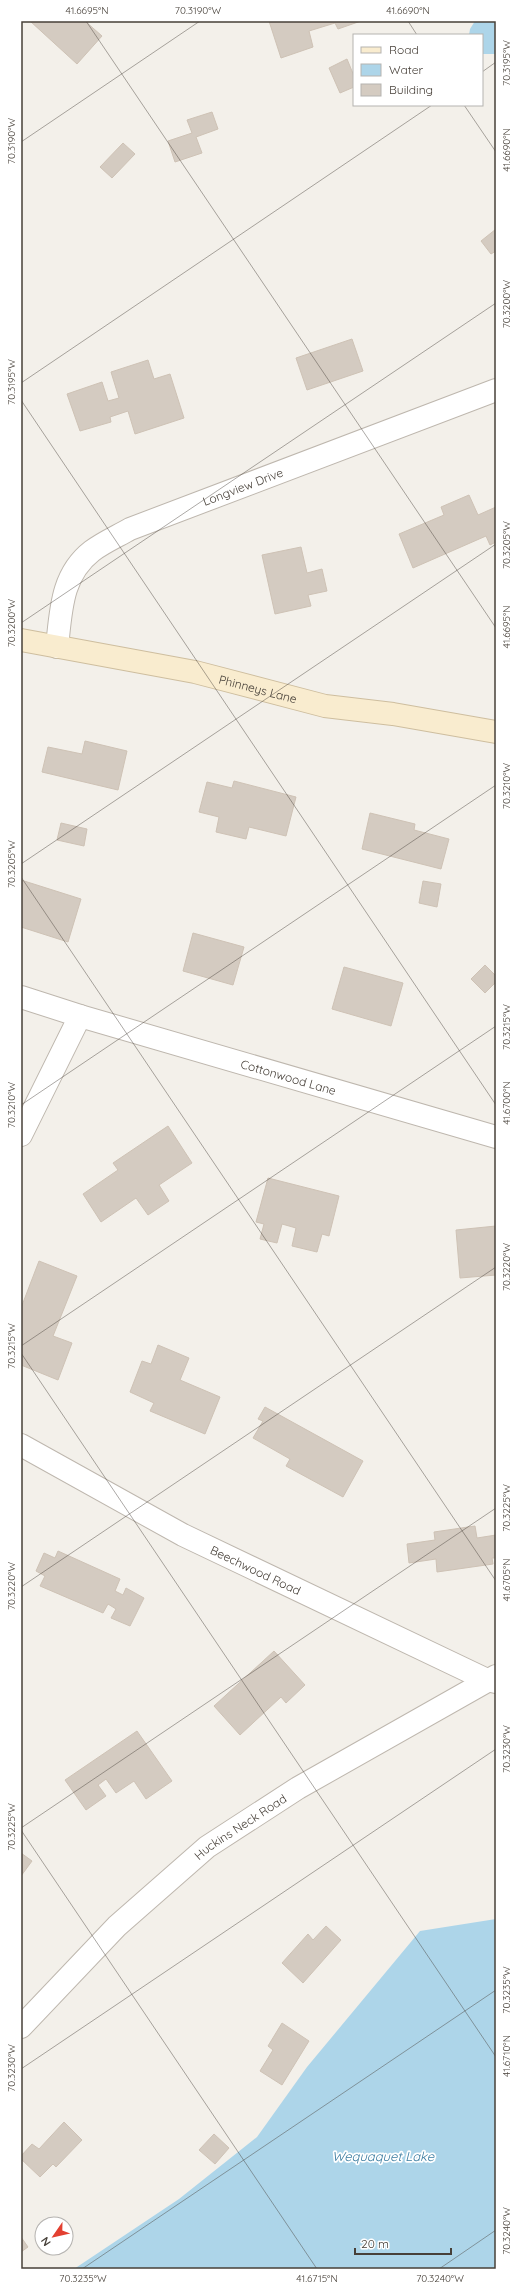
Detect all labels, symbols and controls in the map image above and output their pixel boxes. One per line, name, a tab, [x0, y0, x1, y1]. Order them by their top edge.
text: 41.6695°N	[65, 4, 109, 17]
text: 70.3190°W	[175, 4, 222, 17]
text: 41.6690°N	[386, 4, 430, 17]
legend	[353, 34, 483, 106]
text: 70.3195°W	[500, 40, 513, 86]
text: Road	[389, 42, 419, 57]
text: Water	[389, 62, 424, 77]
text: Building	[389, 82, 433, 97]
text: 70.3190°W	[5, 117, 18, 164]
text: 41.6690°N	[500, 128, 513, 172]
text: 70.3200°W	[500, 279, 513, 328]
text: 70.3195°W	[5, 359, 18, 405]
street label: Longview Drive	[200, 464, 285, 508]
text: 70.3205°W	[500, 521, 513, 569]
text: 70.3200°W	[5, 598, 18, 647]
text: 41.6695°N	[500, 605, 513, 649]
street label: Phinneys Lane	[217, 671, 299, 706]
text: 70.3210°W	[500, 763, 513, 809]
text: 70.3205°W	[5, 840, 18, 888]
text: 70.3215°W	[500, 1004, 513, 1050]
street label: Cottonwood Lane	[239, 1056, 338, 1098]
text: 41.6700°N	[500, 1081, 513, 1125]
text: 70.3210°W	[5, 1082, 18, 1128]
text: 70.3220°W	[500, 1243, 513, 1291]
text: 70.3215°W	[5, 1323, 18, 1369]
text: 70.3225°W	[500, 1484, 513, 1532]
street label: Beechwood Road	[208, 1542, 303, 1598]
text: 41.6705°N	[500, 1558, 513, 1602]
text: 70.3220°W	[5, 1562, 18, 1610]
text: 70.3230°W	[500, 1725, 513, 1773]
street label: Huckins Neck Road	[191, 1790, 289, 1863]
text: 70.3225°W	[5, 1803, 18, 1851]
text: 70.3235°W	[500, 1966, 513, 2014]
text: 41.6710°N	[500, 2035, 513, 2077]
text: 70.3230°W	[5, 2044, 18, 2092]
water label: Wequaquet Lake	[332, 2148, 435, 2164]
text: 70.3240°W	[500, 2207, 513, 2255]
north arrow	[34, 2216, 74, 2256]
scale bar	[355, 2230, 451, 2256]
text: N	[38, 2234, 54, 2249]
text: 20 m	[361, 2236, 389, 2251]
text: 70.3235°W	[59, 2272, 107, 2285]
text: 41.6715°N	[296, 2272, 338, 2285]
text: 70.3240°W	[416, 2272, 464, 2285]

